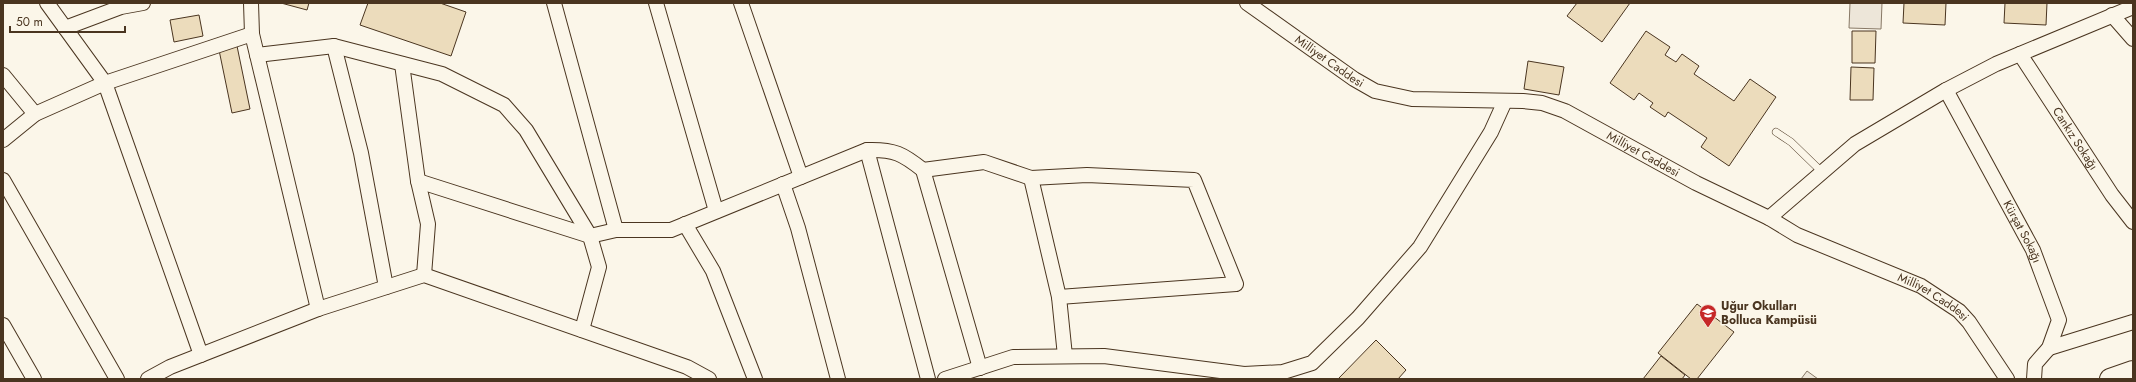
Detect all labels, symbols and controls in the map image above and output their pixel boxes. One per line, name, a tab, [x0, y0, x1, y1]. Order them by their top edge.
scale bar	[10, 8, 125, 34]
text: 50 m	[16, 13, 43, 31]
street label: Milliyet Caddesi	[1291, 31, 1367, 92]
street label: Cankız Sokağı	[2048, 103, 2102, 174]
street label: Milliyet Caddesi	[1603, 127, 1683, 181]
street label: Kürşat Sokağı	[1999, 197, 2046, 265]
street label: Milliyet Caddesi	[1895, 268, 1973, 325]
place label: Uğur Okulları Bolluca Kampüsü	[1721, 297, 1817, 329]
school or university icon: Uğur Okulları Bolluca Kampüsü	[1698, 303, 1718, 328]

